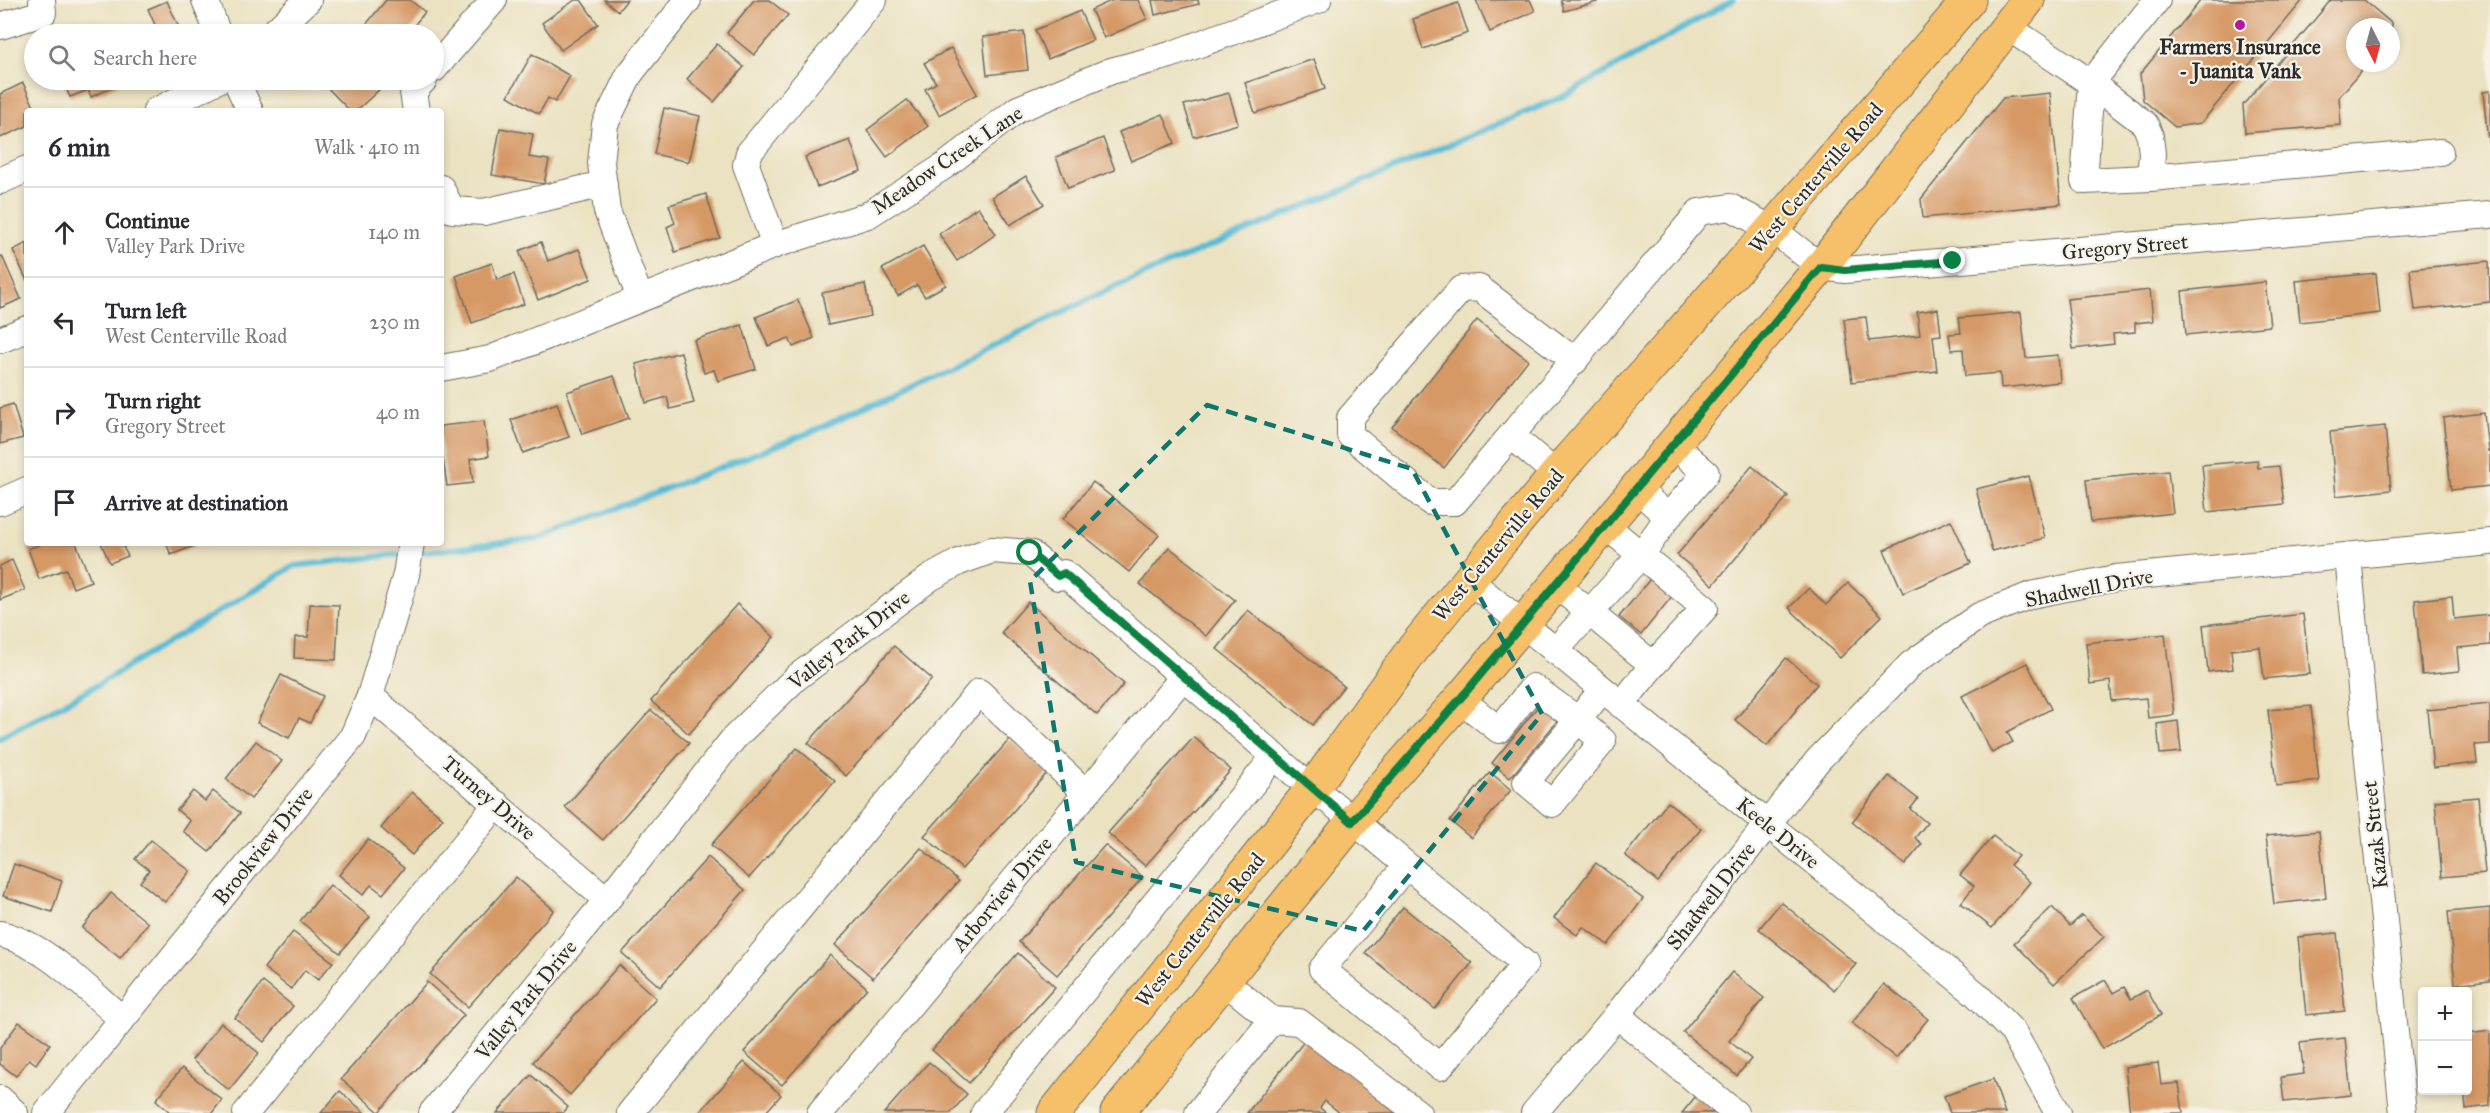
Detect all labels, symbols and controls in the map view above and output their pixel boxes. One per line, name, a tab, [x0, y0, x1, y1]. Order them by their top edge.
marker: Farmers Insurance - Juanita Vank	[2233, 18, 2247, 32]
north arrow	[2346, 18, 2400, 72]
search box	[24, 24, 444, 90]
place label: Farmers Insurance - Juanita Vank	[2159, 34, 2321, 85]
icon: search	[45, 41, 78, 74]
text: Search here	[93, 44, 197, 71]
street label: West Centerville Road	[1743, 97, 1889, 259]
street label: Meadow Creek Lane	[866, 100, 1028, 220]
text: 6 min	[48, 131, 110, 163]
text: Walk · 410 m	[314, 135, 420, 159]
text: Continue	[105, 207, 190, 234]
icon: ahead	[48, 216, 81, 249]
text: 140 m	[368, 220, 420, 244]
street label: Gregory Street	[2061, 228, 2190, 265]
text: Valley Park Drive	[105, 234, 245, 258]
route end	[1939, 247, 1965, 273]
text: Turn left	[105, 297, 187, 324]
icon: left	[48, 306, 81, 339]
text: 230 m	[369, 310, 420, 334]
text: West Centerville Road	[105, 324, 287, 348]
text: Turn right	[105, 387, 201, 414]
icon: right	[48, 396, 81, 429]
text: 40 m	[376, 400, 420, 424]
text: Gregory Street	[105, 414, 226, 438]
street label: West Centerville Road	[1427, 463, 1570, 627]
icon: arrive	[48, 486, 81, 519]
text: Arrive at destination	[105, 489, 288, 516]
route start	[1016, 539, 1042, 565]
street label: Shadwell Drive	[2023, 563, 2155, 613]
street label: Valley Park Drive	[782, 584, 915, 696]
street label: Turney Drive	[437, 750, 542, 846]
street label: Kazak Street	[2356, 779, 2394, 890]
street label: Brookview Drive	[208, 782, 319, 910]
street label: Keele Drive	[1731, 792, 1825, 875]
street label: Arborview Drive	[946, 831, 1058, 958]
street label: Shadwell Drive	[1661, 837, 1761, 955]
street label: West Centerville Road	[1130, 847, 1271, 1013]
street label: Valley Park Drive	[469, 934, 583, 1066]
map controls	[2418, 987, 2472, 1095]
button: +	[2418, 987, 2472, 1041]
button: −	[2418, 1041, 2472, 1095]

